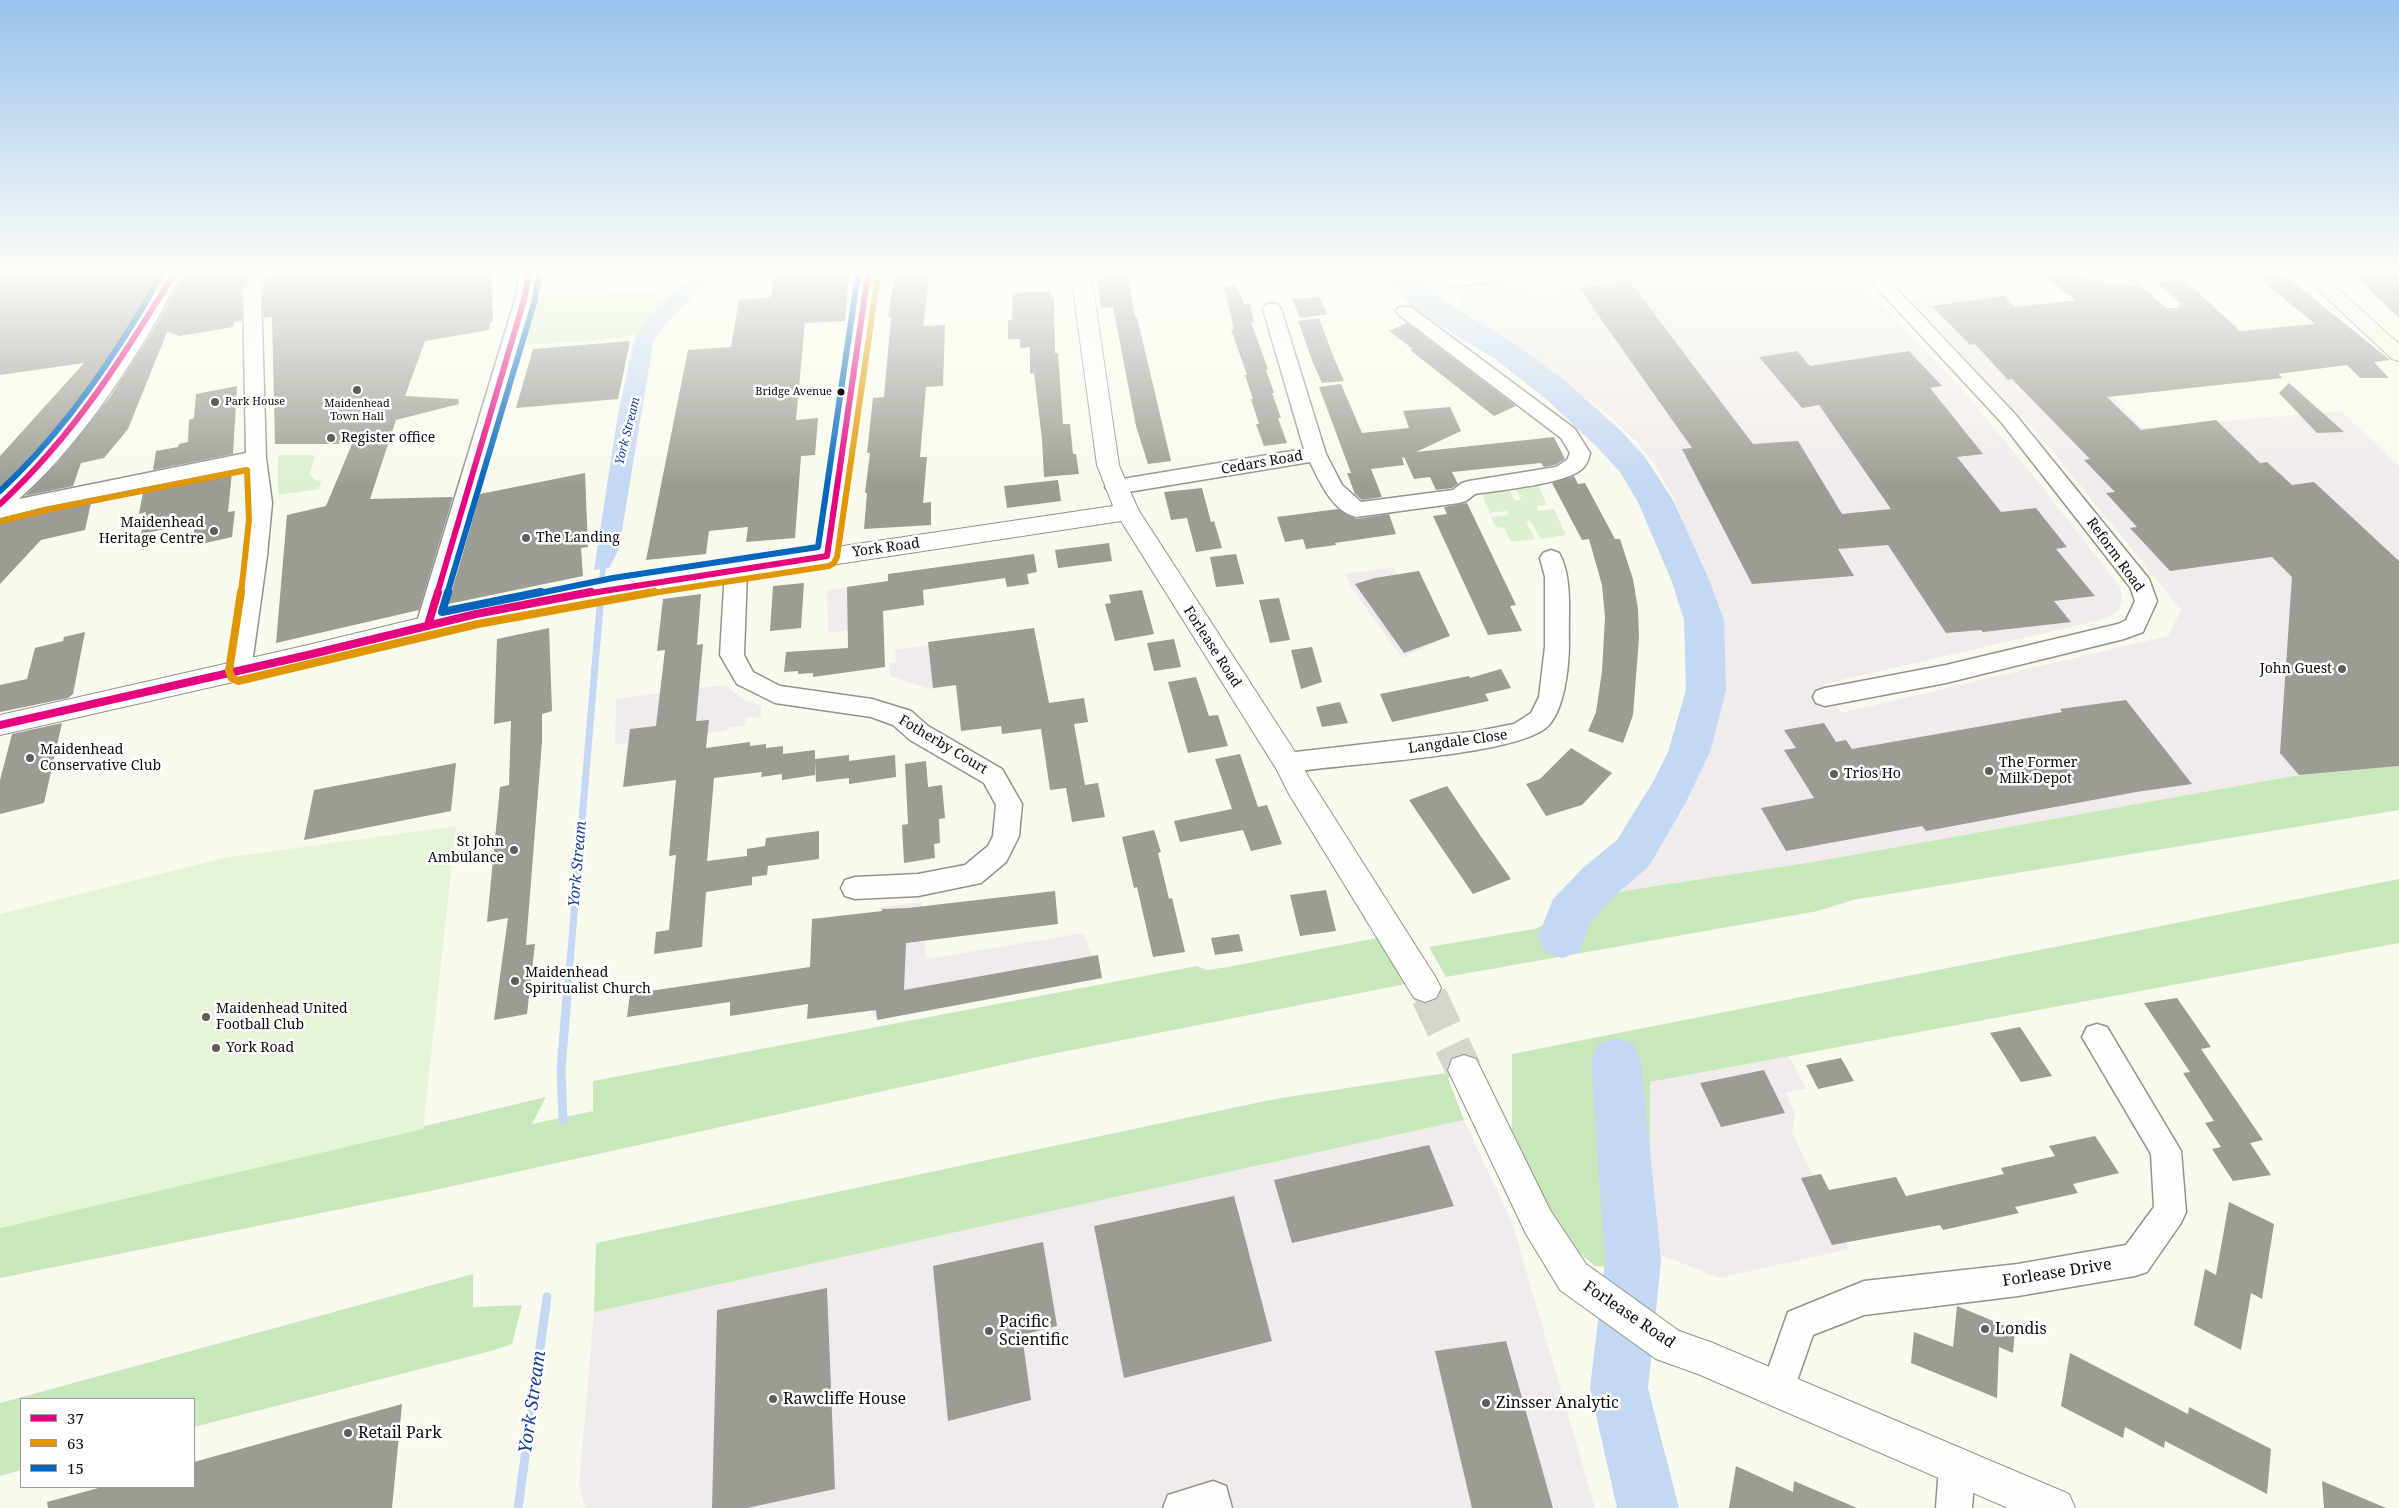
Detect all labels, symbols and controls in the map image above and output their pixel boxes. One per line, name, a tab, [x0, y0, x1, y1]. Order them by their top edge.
marker: Maidenhead Town Hall	[351, 384, 363, 396]
place label: Bridge Avenue	[755, 385, 832, 399]
marker: Bridge Avenue	[836, 387, 846, 397]
place label: Park House	[225, 395, 285, 409]
marker: Park House	[209, 396, 221, 408]
water label: York Stream	[613, 396, 643, 466]
place label: Maidenhead Town Hall	[324, 397, 390, 423]
place label: Register office	[341, 430, 435, 446]
marker: Register office	[325, 432, 337, 444]
street label: Cedars Road	[1220, 448, 1304, 478]
place label: Maidenhead Heritage Centre	[99, 515, 204, 548]
street label: Reform Road	[2083, 515, 2147, 595]
marker: Maidenhead Heritage Centre	[208, 525, 220, 537]
place label: The Landing	[536, 530, 620, 546]
marker: The Landing	[520, 532, 532, 544]
street label: York Road	[851, 535, 921, 561]
street label: Forlease Road	[1180, 603, 1244, 691]
place label: John Guest	[2260, 661, 2332, 677]
marker: John Guest	[2336, 663, 2348, 675]
street label: Fotherby Court	[896, 712, 990, 778]
street label: Langdale Close	[1407, 727, 1509, 757]
place label: Maidenhead Conservative Club	[40, 742, 161, 774]
marker: Maidenhead Conservative Club	[24, 752, 36, 764]
place label: The Former Milk Depot	[1999, 755, 2077, 788]
marker: The Former Milk Depot	[1983, 765, 1995, 777]
place label: Trios Ho	[1844, 766, 1901, 782]
marker: Trios Ho	[1828, 768, 1840, 780]
water label: York Stream	[565, 820, 591, 908]
place label: St John Ambulance	[428, 834, 504, 866]
marker: St John Ambulance	[508, 844, 520, 856]
place label: Maidenhead Spiritualist Church	[525, 965, 651, 998]
marker: Maidenhead Spiritualist Church	[509, 975, 521, 987]
place label: Maidenhead United Football Club	[216, 1001, 348, 1034]
marker: Maidenhead United Football Club	[200, 1011, 212, 1023]
place label: York Road	[226, 1040, 294, 1056]
marker: York Road	[210, 1042, 222, 1054]
street label: Forlease Drive	[2001, 1255, 2113, 1291]
street label: Forlease Road	[1579, 1277, 1679, 1353]
place label: Pacific Scientific	[999, 1312, 1069, 1350]
place label: Londis	[1995, 1319, 2047, 1339]
marker: Londis	[1979, 1323, 1991, 1335]
marker: Pacific Scientific	[983, 1325, 995, 1337]
water label: York Stream	[515, 1349, 551, 1455]
place label: Rawcliffe House	[783, 1389, 906, 1409]
marker: Rawcliffe House	[767, 1393, 779, 1405]
place label: Zinsser Analytic	[1496, 1393, 1619, 1413]
marker: Zinsser Analytic	[1480, 1397, 1492, 1409]
legend	[20, 1398, 195, 1488]
text: 37	[67, 1408, 84, 1428]
place label: Retail Park	[358, 1423, 442, 1443]
marker: Retail Park	[342, 1427, 354, 1439]
text: 63	[67, 1433, 84, 1453]
text: 15	[67, 1458, 84, 1478]

